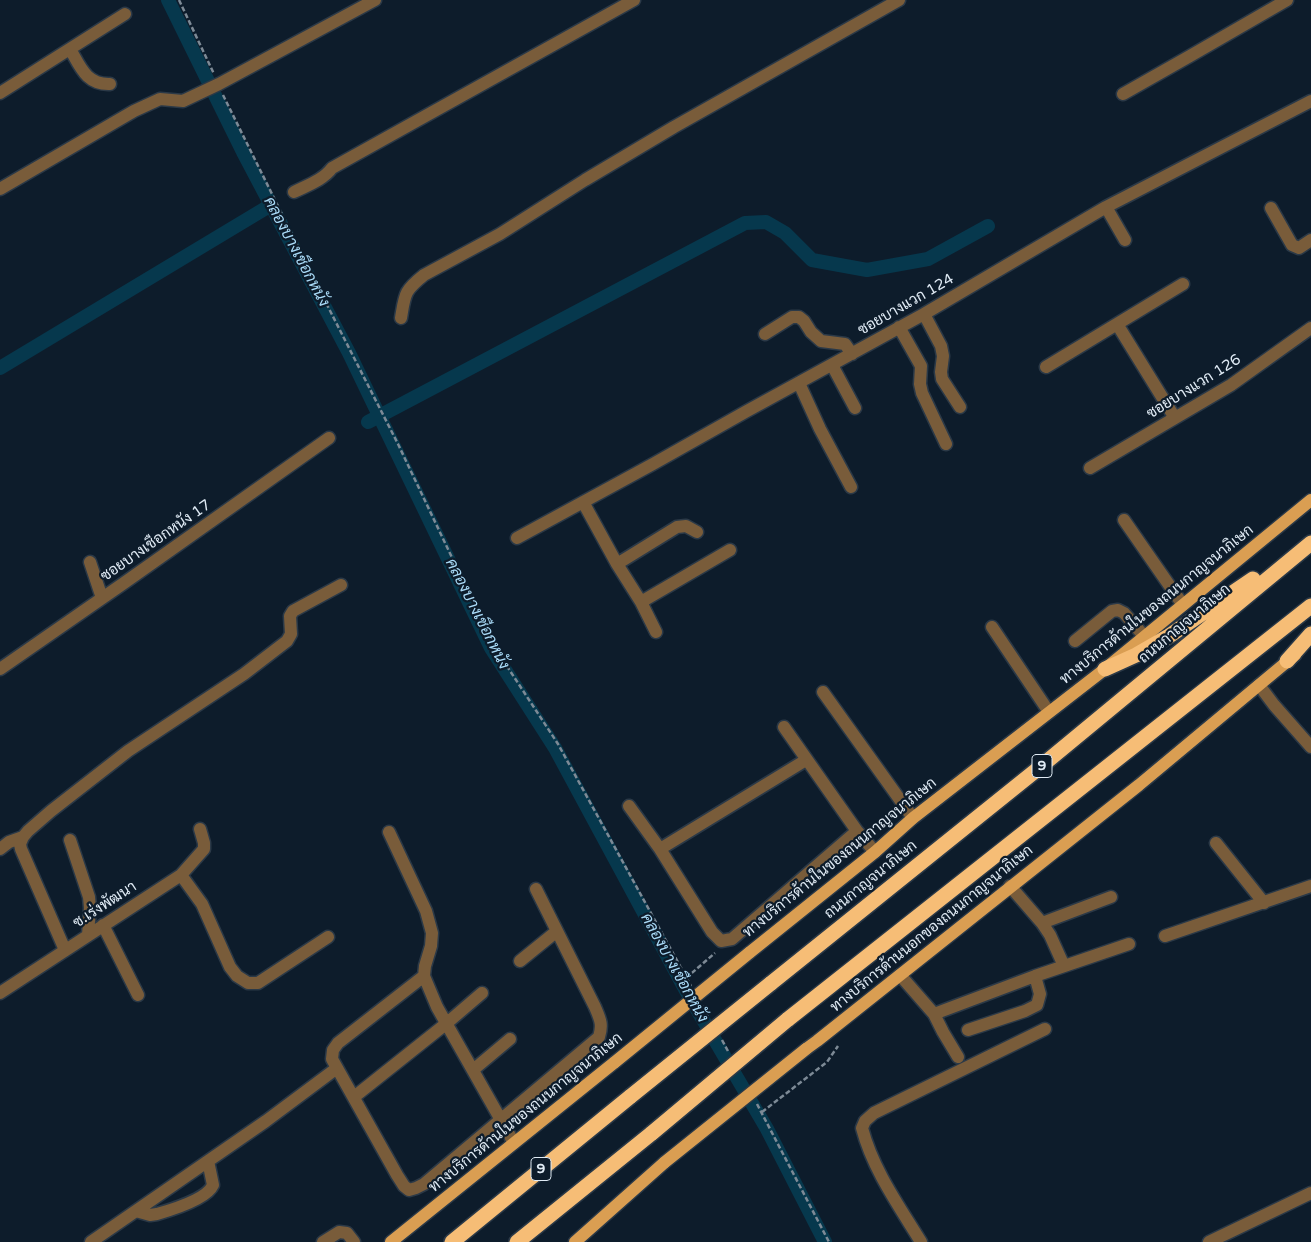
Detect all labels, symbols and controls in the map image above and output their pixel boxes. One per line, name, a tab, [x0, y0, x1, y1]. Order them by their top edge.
water label: คลองบางเชือกหนัง	[259, 194, 333, 310]
street label: ซอยบางแวก 124	[855, 270, 957, 340]
street label: ซอยบางแวก 126	[1144, 351, 1244, 423]
street label: ซอยบางเชือกหนัง 17	[98, 496, 214, 586]
street label: ทางบริการด้านในของถนนกาญจนาภิเษก	[1057, 521, 1257, 689]
water label: คลองบางเชือกหนัง	[441, 555, 513, 673]
street label: ถนนกาญจนาภิเษก	[1136, 580, 1234, 668]
road number: 9	[1032, 754, 1052, 778]
street label: ทางบริการด้านในของถนนกาญจนาภิเษก	[740, 774, 940, 942]
street label: ถนนกาญจนาภิเษก	[821, 837, 921, 923]
street label: ทางบริการด้านนอกของถนนกาญจนาภิเษก	[827, 842, 1037, 1016]
street label: ซ.เร่งพัฒนา	[70, 878, 140, 932]
water label: คลองบางเชือกหนัง	[636, 910, 712, 1026]
street label: ทางบริการด้านในของถนนกาญจนาภิเษก	[426, 1029, 626, 1197]
road number: 9	[531, 1158, 551, 1180]

